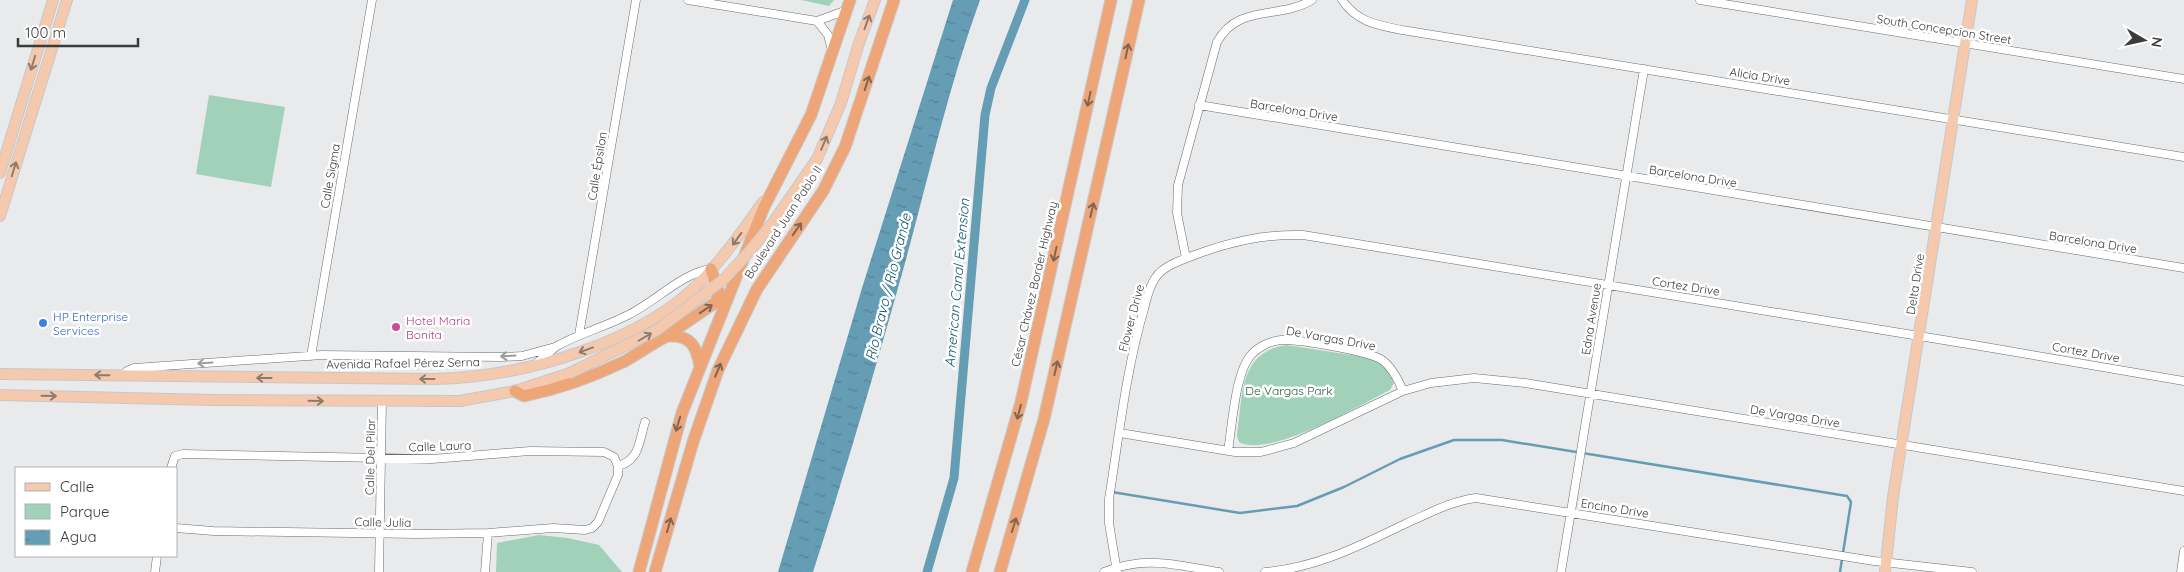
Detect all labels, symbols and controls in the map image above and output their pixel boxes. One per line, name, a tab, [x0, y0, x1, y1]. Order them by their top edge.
street label: South Concepcion Street	[1876, 11, 2012, 47]
one-way arrow	[863, 14, 872, 30]
scale bar	[18, 15, 138, 47]
north arrow	[2119, 15, 2169, 65]
text: 100 m	[25, 23, 66, 42]
text: N	[2147, 36, 2167, 49]
one-way arrow	[1123, 44, 1133, 60]
one-way arrow	[28, 55, 38, 71]
street label: Alicia Drive	[1729, 64, 1792, 88]
one-way arrow	[862, 76, 872, 92]
one-way arrow	[1084, 90, 1093, 106]
street label: Barcelona Drive	[1249, 96, 1339, 124]
street label: Calle Épsilon	[584, 130, 610, 202]
one-way arrow	[820, 136, 830, 151]
street label: Calle Sigma	[317, 142, 343, 210]
one-way arrow	[10, 161, 20, 177]
street label: Barcelona Drive	[1648, 162, 1738, 190]
street label: Boulevard Juan Pablo II	[741, 163, 825, 281]
water label: American Canal Extension	[941, 197, 973, 368]
street label: César Chávez Border Highway	[1008, 200, 1060, 368]
one-way arrow	[1088, 202, 1097, 218]
water label: Río Bravo / Rio Grande	[861, 211, 915, 362]
one-way arrow	[792, 222, 802, 236]
street label: Barcelona Drive	[2048, 228, 2138, 256]
one-way arrow	[732, 232, 743, 245]
one-way arrow	[1049, 245, 1059, 261]
street label: Delta Drive	[1903, 252, 1927, 316]
street label: Cortez Drive	[1651, 273, 1721, 299]
street label: Flower Drive	[1115, 282, 1147, 353]
street label: Edna Avenue	[1578, 282, 1604, 356]
one-way arrow	[699, 304, 713, 315]
place label: HP Enterprise Services	[53, 309, 128, 338]
place label: Hotel Maria Bonita	[406, 313, 470, 342]
marker: HP Enterprise Services	[37, 317, 49, 329]
marker: Hotel Maria Bonita	[390, 321, 402, 333]
street label: De Vargas Drive	[1285, 323, 1377, 353]
one-way arrow	[637, 332, 652, 341]
street label: Cortez Drive	[2051, 339, 2121, 365]
one-way arrow	[578, 346, 594, 355]
one-way arrow	[500, 352, 516, 361]
street label: Avenida Rafael Pérez Serna	[326, 354, 480, 372]
one-way arrow	[198, 359, 214, 368]
one-way arrow	[1052, 361, 1061, 377]
one-way arrow	[714, 363, 723, 379]
one-way arrow	[94, 370, 110, 380]
one-way arrow	[257, 373, 273, 383]
one-way arrow	[419, 374, 436, 384]
park label: De Vargas Park	[1245, 383, 1333, 398]
one-way arrow	[40, 391, 56, 401]
one-way arrow	[308, 396, 324, 406]
street label: De Vargas Drive	[1749, 401, 1841, 431]
one-way arrow	[1013, 404, 1023, 420]
one-way arrow	[673, 416, 683, 432]
street label: Calle Del Pilar	[362, 418, 378, 495]
street label: Calle Laura	[408, 437, 472, 455]
legend	[15, 467, 178, 557]
text: Calle	[60, 477, 94, 496]
street label: Encino Drive	[1580, 495, 1650, 521]
text: Parque	[60, 502, 110, 521]
street label: Calle Julia	[354, 514, 412, 530]
one-way arrow	[664, 518, 674, 534]
one-way arrow	[1010, 518, 1020, 534]
text: Agua	[60, 527, 97, 546]

